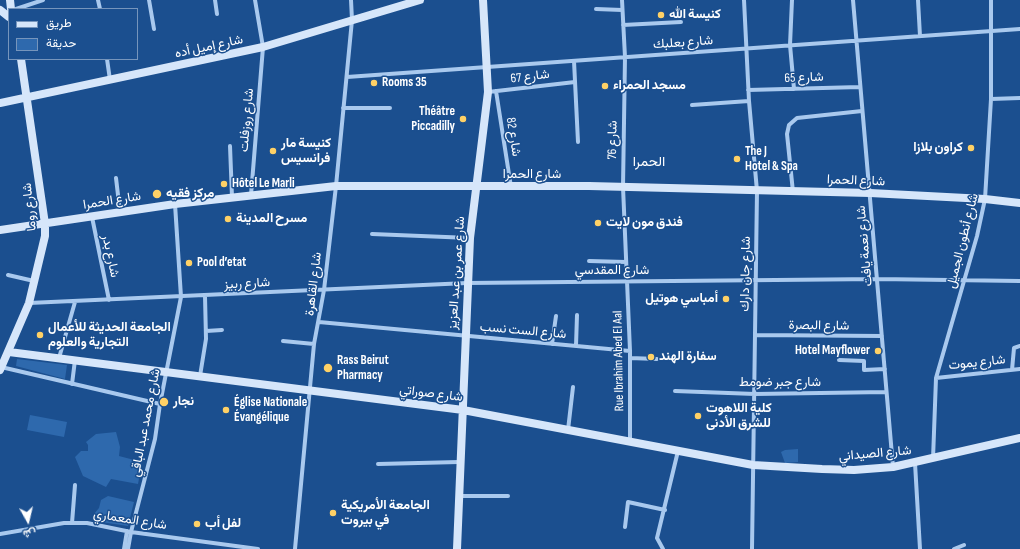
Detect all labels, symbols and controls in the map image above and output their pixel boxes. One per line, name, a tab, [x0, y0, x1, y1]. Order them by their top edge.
place label: كنيسة الله	[669, 7, 721, 23]
legend	[8, 8, 138, 60]
marker: كنيسة الله	[656, 10, 666, 20]
text: طريق	[46, 16, 71, 31]
street label: شارع إميل أده	[173, 32, 245, 62]
street label: شارع بعلبك	[653, 33, 713, 53]
text: حديقة	[46, 36, 76, 51]
street label: شارع 67	[510, 67, 550, 87]
street label: شارع 65	[784, 70, 824, 86]
place label: Rooms 35	[382, 75, 427, 91]
marker: Rooms 35	[369, 78, 379, 88]
place label: مسجد الحمراء	[613, 78, 686, 94]
marker: مسجد الحمراء	[600, 81, 610, 91]
street label: شارع روزفلت	[236, 87, 258, 153]
place label: Théâtre Piccadilly	[411, 104, 455, 135]
marker: Théâtre Piccadilly	[458, 114, 468, 124]
street label: شارع 82	[502, 116, 524, 158]
street label: شارع 76	[605, 120, 621, 160]
place label: كنيسة مار فرانسيس	[281, 136, 331, 167]
place label: كراون بلازا	[913, 140, 963, 156]
marker: كراون بلازا	[966, 143, 976, 153]
place label: The J Hotel & Spa	[745, 144, 798, 175]
marker: كنيسة مار فرانسيس	[268, 146, 278, 156]
district label: الحمرا	[633, 154, 665, 170]
marker: The J Hotel & Spa	[732, 154, 742, 164]
street label: شارع الحمرا	[503, 167, 561, 183]
street label: شارع الحمرا	[827, 172, 885, 190]
place label: Hôtel Le Marli	[232, 176, 295, 192]
marker: Hôtel Le Marli	[219, 179, 229, 189]
street label: شارع روما	[20, 182, 40, 232]
place label: مركز فقيه	[166, 186, 214, 202]
marker: مركز فقيه	[151, 188, 163, 200]
street label: شارع الحمرا	[82, 189, 142, 213]
street label: شارع أنطون الجميل	[944, 192, 982, 290]
street label: شارع نعمة يافت	[854, 205, 876, 287]
place label: مسرح المدينة	[236, 211, 307, 227]
marker: مسرح المدينة	[223, 214, 233, 224]
place label: فندق مون لايت	[606, 215, 683, 231]
street label: شارع عمر بن عبد العزيز	[445, 216, 469, 330]
marker: فندق مون لايت	[593, 218, 603, 228]
street label: شارع بدر	[98, 233, 122, 279]
street label: شارع جان دارك	[738, 236, 754, 312]
street label: شارع القاهرة	[302, 251, 326, 317]
place label: Pool d’etat	[197, 255, 246, 271]
marker: Pool d’etat	[184, 258, 194, 268]
street label: شارع المقدسي	[575, 263, 649, 279]
street label: شارع ربيز	[223, 275, 271, 293]
place label: أمباسي هوتيل	[645, 291, 718, 307]
marker: أمباسي هوتيل	[721, 294, 731, 304]
street label: Rue Ibrahim Abed El Aal	[610, 311, 628, 411]
street label: شارع البصرة	[789, 318, 849, 334]
street label: شارع الست نسب	[479, 319, 567, 343]
place label: الجامعة الحديثة للأعمال التجارية والعلوم	[48, 320, 171, 351]
marker: الجامعة الحديثة للأعمال التجارية والعلوم	[35, 330, 45, 340]
place label: Hotel Mayflower	[795, 343, 870, 359]
marker: Hotel Mayflower	[873, 346, 883, 356]
place label: سفارة الهند	[659, 349, 717, 365]
marker: سفارة الهند	[646, 352, 656, 362]
street label: شارع يموت	[948, 352, 1006, 374]
place label: Rass Beirut Pharmacy	[337, 353, 389, 384]
marker: Rass Beirut Pharmacy	[322, 362, 334, 374]
street label: شارع محمد عبد الباقي	[128, 368, 164, 478]
street label: شارع جبر ضومط	[739, 375, 821, 391]
street label: شارع صوراتي	[398, 382, 464, 406]
place label: نجار	[173, 394, 194, 410]
place label: Église Nationale Évangélique	[234, 395, 307, 426]
marker: نجار	[158, 396, 170, 408]
place label: كلية اللاهوت للشرق الأدنى	[706, 401, 772, 432]
marker: Église Nationale Évangélique	[221, 405, 231, 415]
marker: كلية اللاهوت للشرق الأدنى	[693, 411, 703, 421]
street label: شارع الصيداني	[838, 443, 912, 465]
place label: الجامعة الأمريكية في بيروت	[341, 498, 430, 529]
north arrow	[8, 501, 48, 541]
street label: شارع المعماري	[92, 506, 168, 534]
marker: الجامعة الأمريكية في بيروت	[328, 508, 338, 518]
place label: لفل أب	[205, 516, 241, 532]
marker: لفل أب	[192, 519, 202, 529]
text: ش	[22, 526, 37, 541]

